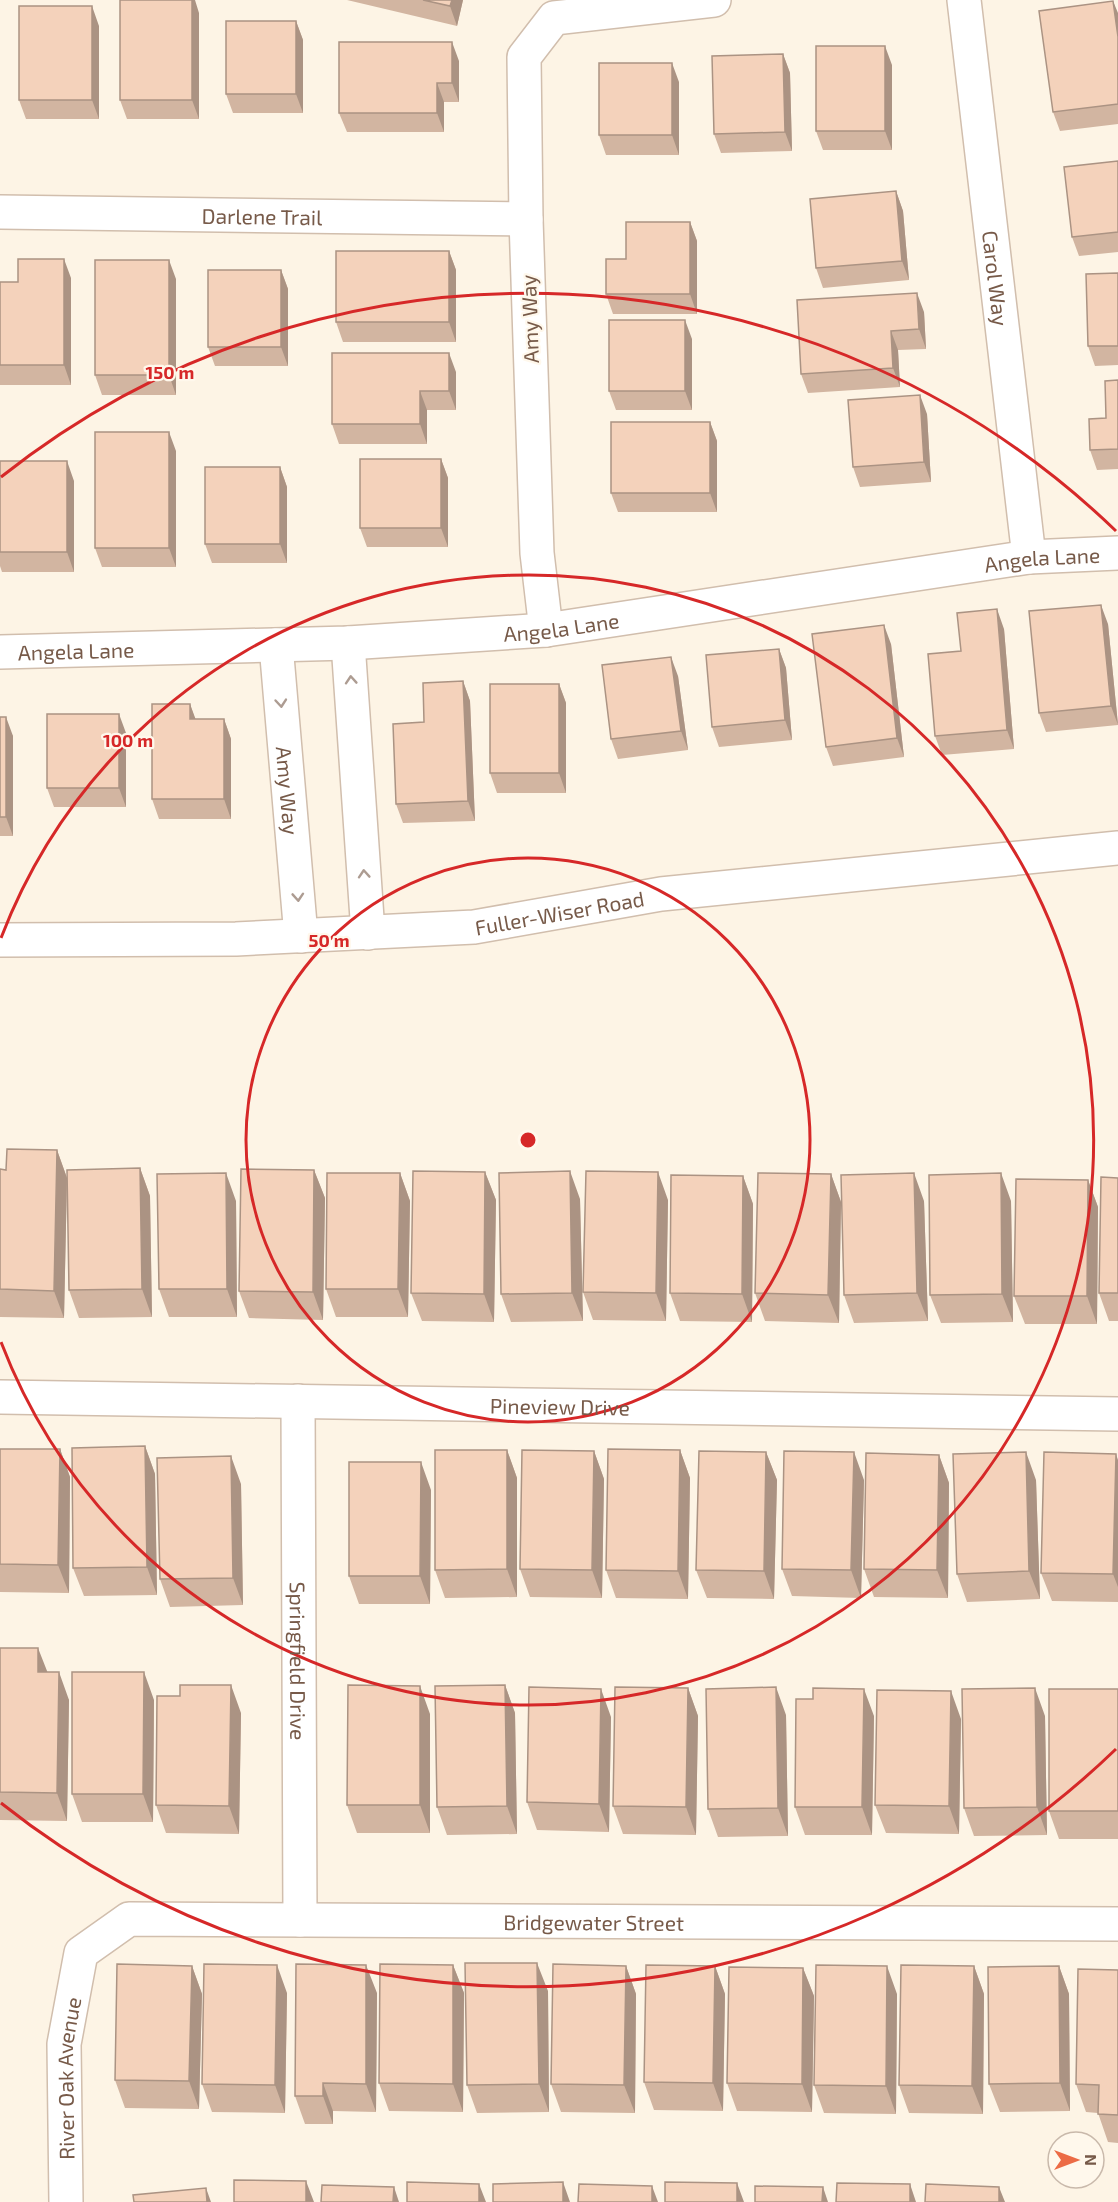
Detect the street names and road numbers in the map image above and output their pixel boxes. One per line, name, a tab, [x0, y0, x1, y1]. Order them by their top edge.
street label: Darlene Trail	[201, 202, 323, 229]
street label: Carol Way	[978, 229, 1014, 327]
street label: Amy Way	[515, 274, 543, 364]
street label: Angela Lane	[982, 541, 1101, 576]
street label: Angela Lane	[502, 607, 621, 645]
street label: Angela Lane	[17, 636, 135, 664]
street label: Amy Way	[272, 745, 305, 836]
street label: Fuller-Wiser Road	[473, 885, 646, 939]
street label: Pineview Drive	[490, 1392, 630, 1419]
street label: Springfield Drive	[286, 1582, 312, 1740]
street label: Bridgewater Street	[503, 1908, 684, 1934]
street label: River Oak Avenue	[51, 1995, 85, 2160]

